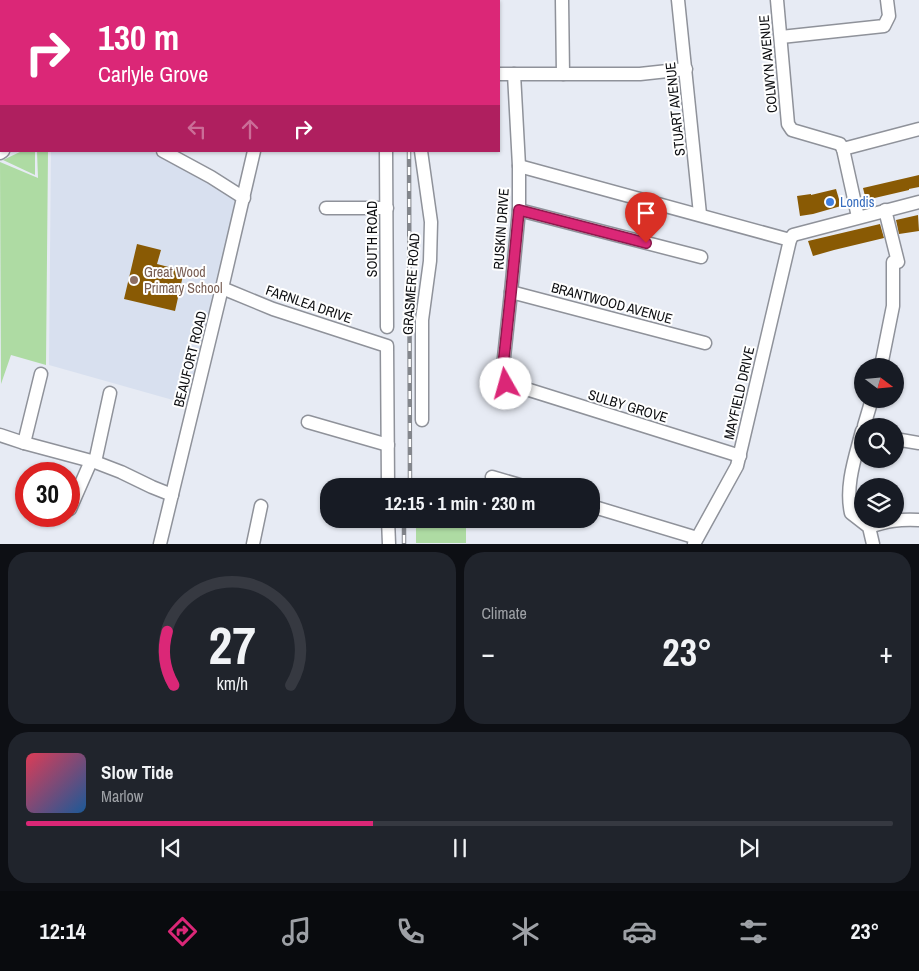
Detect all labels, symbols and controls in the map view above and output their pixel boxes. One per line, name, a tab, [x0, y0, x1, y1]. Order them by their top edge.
text: 130 m	[98, 14, 179, 61]
street label: COLWYN AVENUE	[755, 14, 781, 114]
icon: right	[15, 20, 80, 85]
text: Carlyle Grove	[98, 59, 208, 89]
street label: STUART AVENUE	[661, 61, 689, 157]
icon: left	[183, 115, 211, 143]
icon: ahead	[236, 115, 264, 143]
icon: right	[289, 115, 317, 143]
street label: RUSKIN DRIVE	[489, 188, 513, 270]
pin	[625, 192, 667, 243]
place label: Londis	[840, 193, 875, 211]
marker: Londis	[824, 196, 836, 208]
icon: arrive	[632, 199, 660, 227]
street label: SOUTH ROAD	[363, 201, 381, 277]
street label: GRASMERE ROAD	[398, 232, 424, 336]
place label: Great Wood Primary School	[144, 263, 222, 297]
marker: Great Wood Primary School	[128, 274, 140, 286]
street label: BRANTWOOD AVENUE	[549, 278, 675, 328]
street label: FARNLEA DRIVE	[264, 281, 354, 327]
street label: BEAUFORT ROAD	[169, 309, 211, 409]
street label: MAYFIELD DRIVE	[720, 345, 758, 441]
position arrow	[479, 357, 531, 409]
north arrow	[854, 358, 904, 408]
map controls	[854, 358, 904, 528]
street label: SULBY GROVE	[586, 385, 670, 427]
button: search	[854, 418, 904, 468]
speed limit sign: 30	[15, 462, 80, 527]
button: layers	[854, 478, 904, 528]
text: 12:15 · 1 min · 230 m	[385, 490, 535, 516]
text: Climate	[482, 602, 527, 624]
text: 27	[208, 610, 255, 680]
text: 23°	[662, 627, 712, 678]
text: −	[482, 634, 495, 672]
text: +	[880, 634, 893, 672]
text: km/h	[216, 672, 248, 696]
text: Slow Tide	[101, 759, 173, 785]
text: Marlow	[101, 785, 143, 807]
icon: previous	[157, 834, 185, 862]
icon: pause	[446, 834, 474, 862]
icon: next	[735, 834, 763, 862]
icon: directions	[165, 914, 200, 949]
icon: music	[279, 914, 314, 949]
icon: phone	[393, 914, 428, 949]
icon: climate	[508, 914, 543, 949]
icon: car	[622, 914, 657, 949]
icon: filters	[736, 914, 771, 949]
text: 12:14	[40, 916, 86, 946]
text: 23°	[850, 916, 879, 946]

